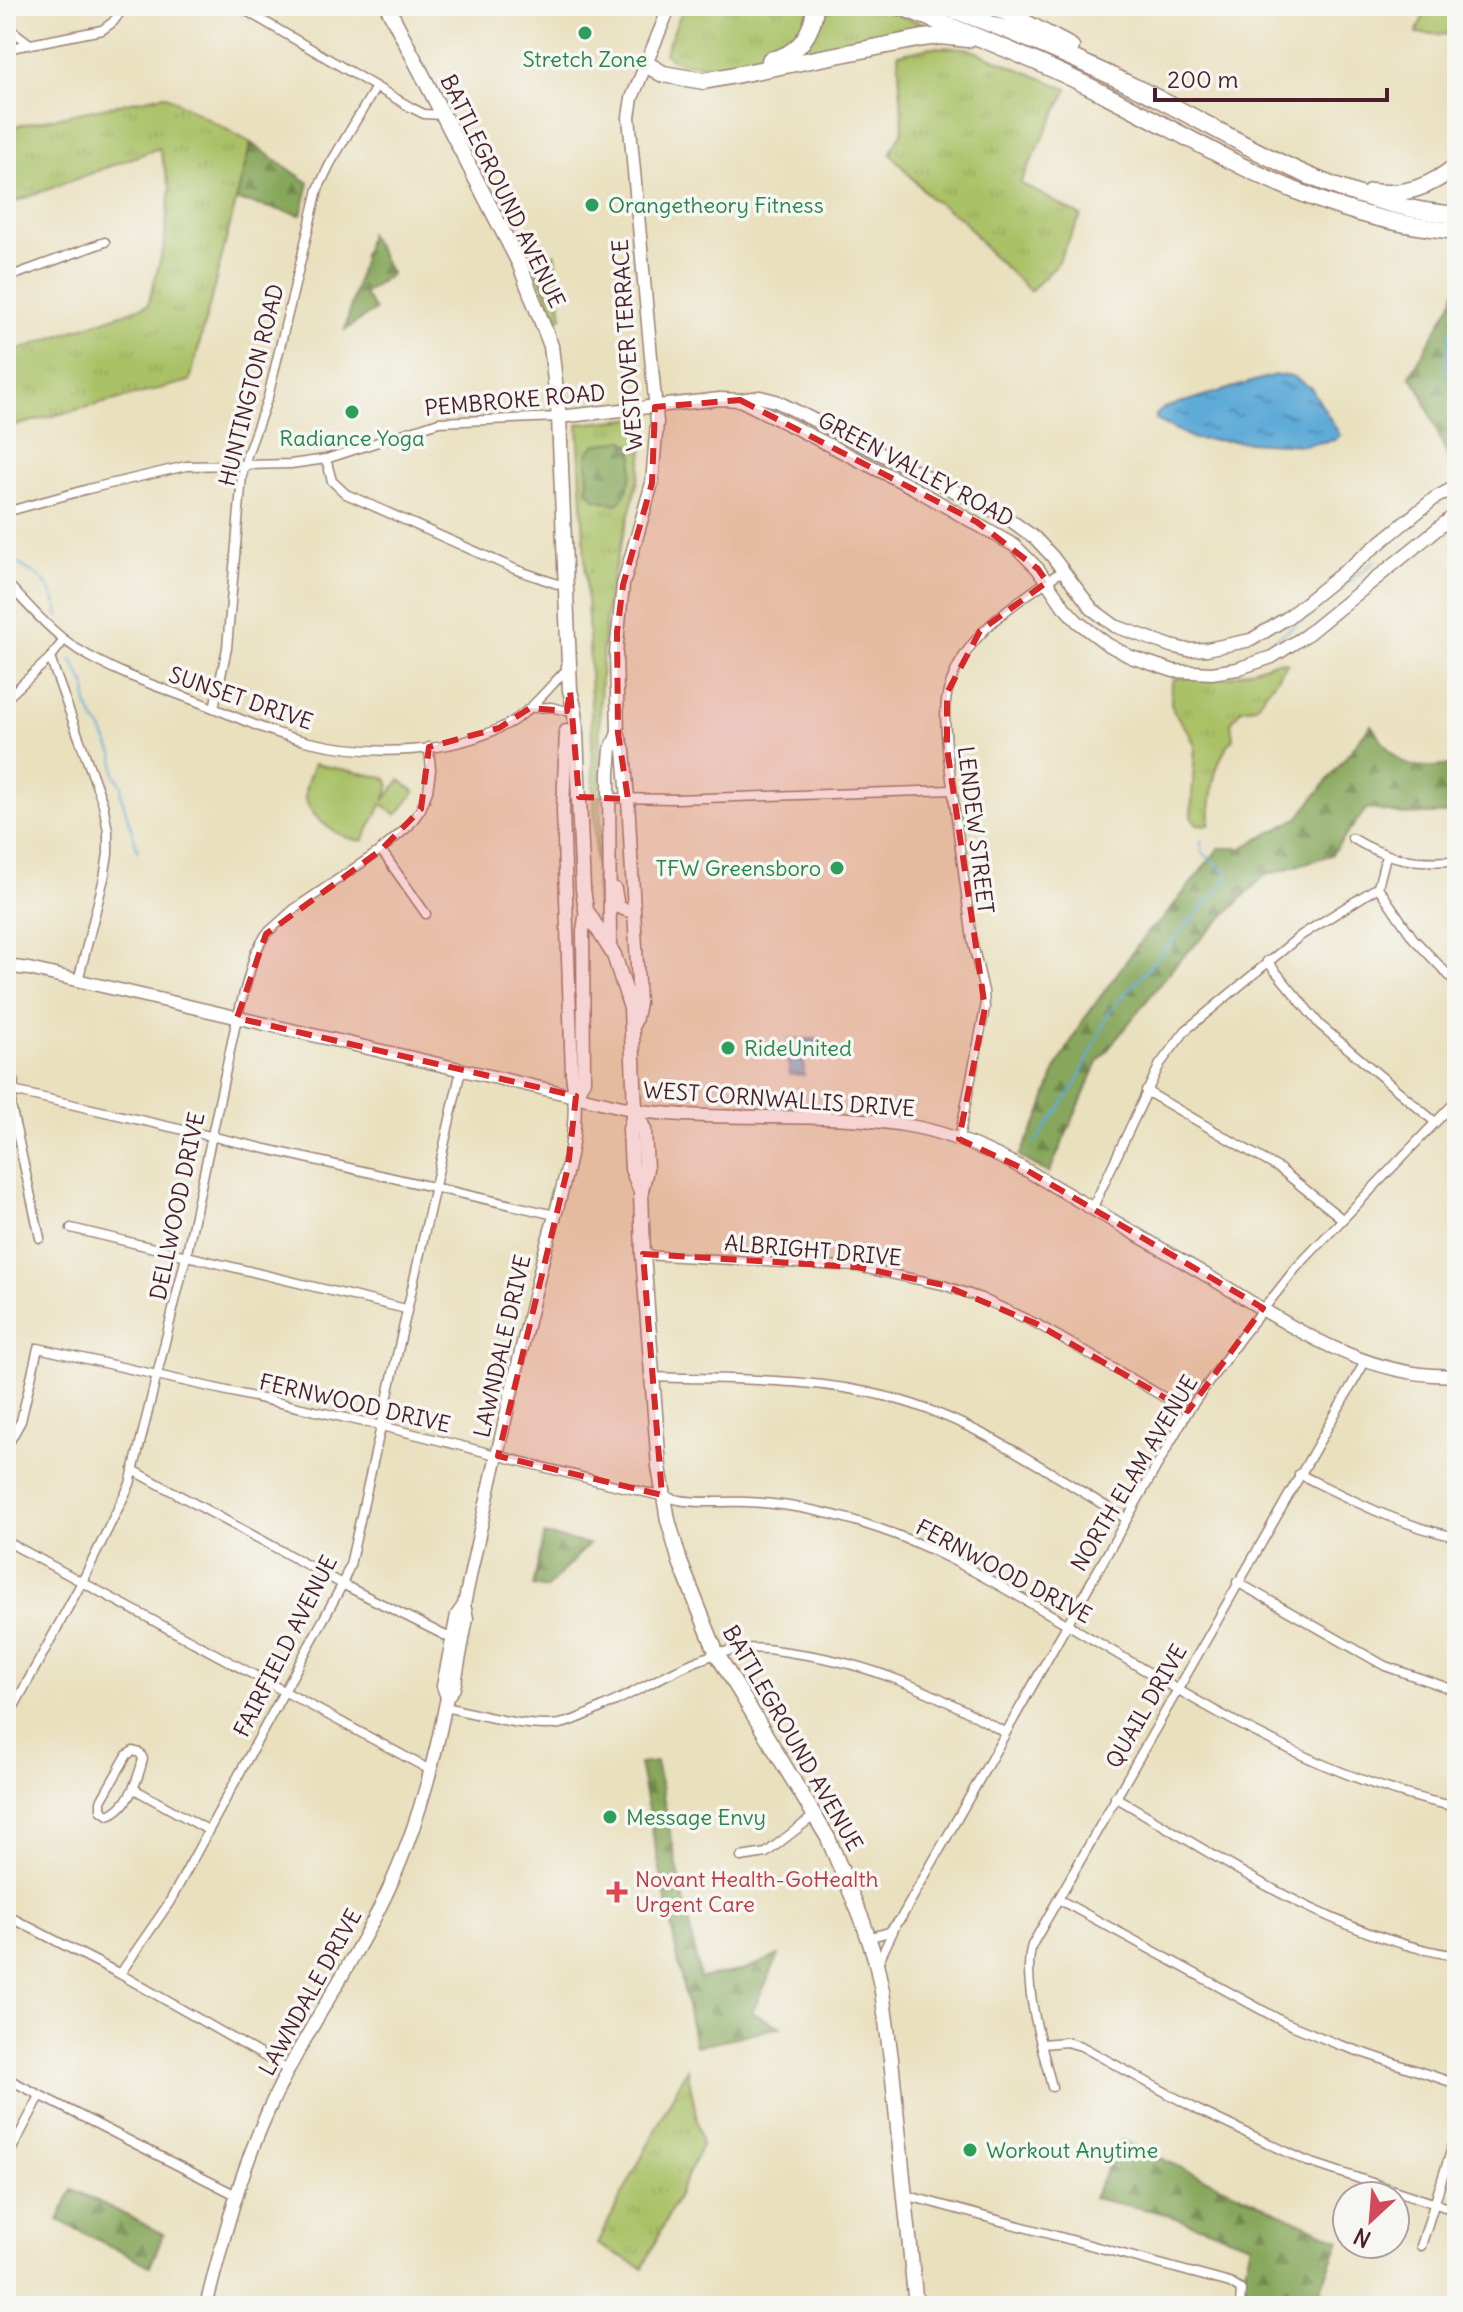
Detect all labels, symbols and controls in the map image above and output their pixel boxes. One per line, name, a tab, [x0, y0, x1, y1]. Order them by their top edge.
marker: Stretch Zone	[576, 24, 594, 42]
place label: Stretch Zone	[523, 45, 647, 73]
scale bar	[1155, 52, 1387, 102]
text: 200 m	[1167, 64, 1239, 94]
street label: BATTLEGROUND AVENUE	[434, 70, 572, 312]
place label: Orangetheory Fitness	[608, 191, 824, 219]
marker: Orangetheory Fitness	[583, 196, 601, 214]
street label: WESTOVER TERRACE	[606, 238, 648, 452]
street label: HUNTINGTON ROAD	[212, 281, 290, 489]
street label: PEMBROKE ROAD	[423, 378, 607, 422]
marker: Radiance Yoga	[343, 403, 361, 421]
street label: GREEN VALLEY ROAD	[813, 405, 1019, 533]
place label: Radiance Yoga	[279, 424, 425, 452]
street label: SUNSET DRIVE	[165, 660, 317, 736]
street label: LENDEW STREET	[952, 744, 1000, 916]
place label: TFW Greensboro	[655, 854, 821, 882]
marker: TFW Greensboro	[828, 859, 846, 877]
place label: RideUnited	[744, 1034, 852, 1062]
marker: RideUnited	[719, 1039, 737, 1057]
street label: WEST CORNWALLIS DRIVE	[642, 1076, 916, 1122]
street label: DELLWOOD DRIVE	[143, 1109, 211, 1303]
street label: ALBRIGHT DRIVE	[723, 1228, 903, 1272]
street label: LAWNDALE DRIVE	[467, 1252, 537, 1440]
street label: FERNWOOD DRIVE	[257, 1367, 453, 1439]
street label: NORTH ELAM AVENUE	[1064, 1370, 1204, 1576]
street label: FERNWOOD DRIVE	[911, 1513, 1097, 1629]
street label: FAIRFIELD AVENUE	[227, 1550, 343, 1742]
street label: BATTLEGROUND AVENUE	[717, 1620, 869, 1856]
street label: QUAIL DRIVE	[1099, 1639, 1193, 1773]
place label: Message Envy	[626, 1803, 766, 1831]
marker: Message Envy	[601, 1808, 619, 1826]
place label: Novant Health-GoHealth Urgent Care	[635, 1865, 878, 1918]
marker: Novant Health-GoHealth Urgent Care	[606, 1881, 628, 1903]
street label: LAWNDALE DRIVE	[253, 1904, 367, 2080]
place label: Workout Anytime	[986, 2136, 1158, 2164]
marker: Workout Anytime	[961, 2141, 979, 2159]
north arrow	[1331, 2180, 1411, 2260]
text: N	[1349, 2222, 1375, 2254]

